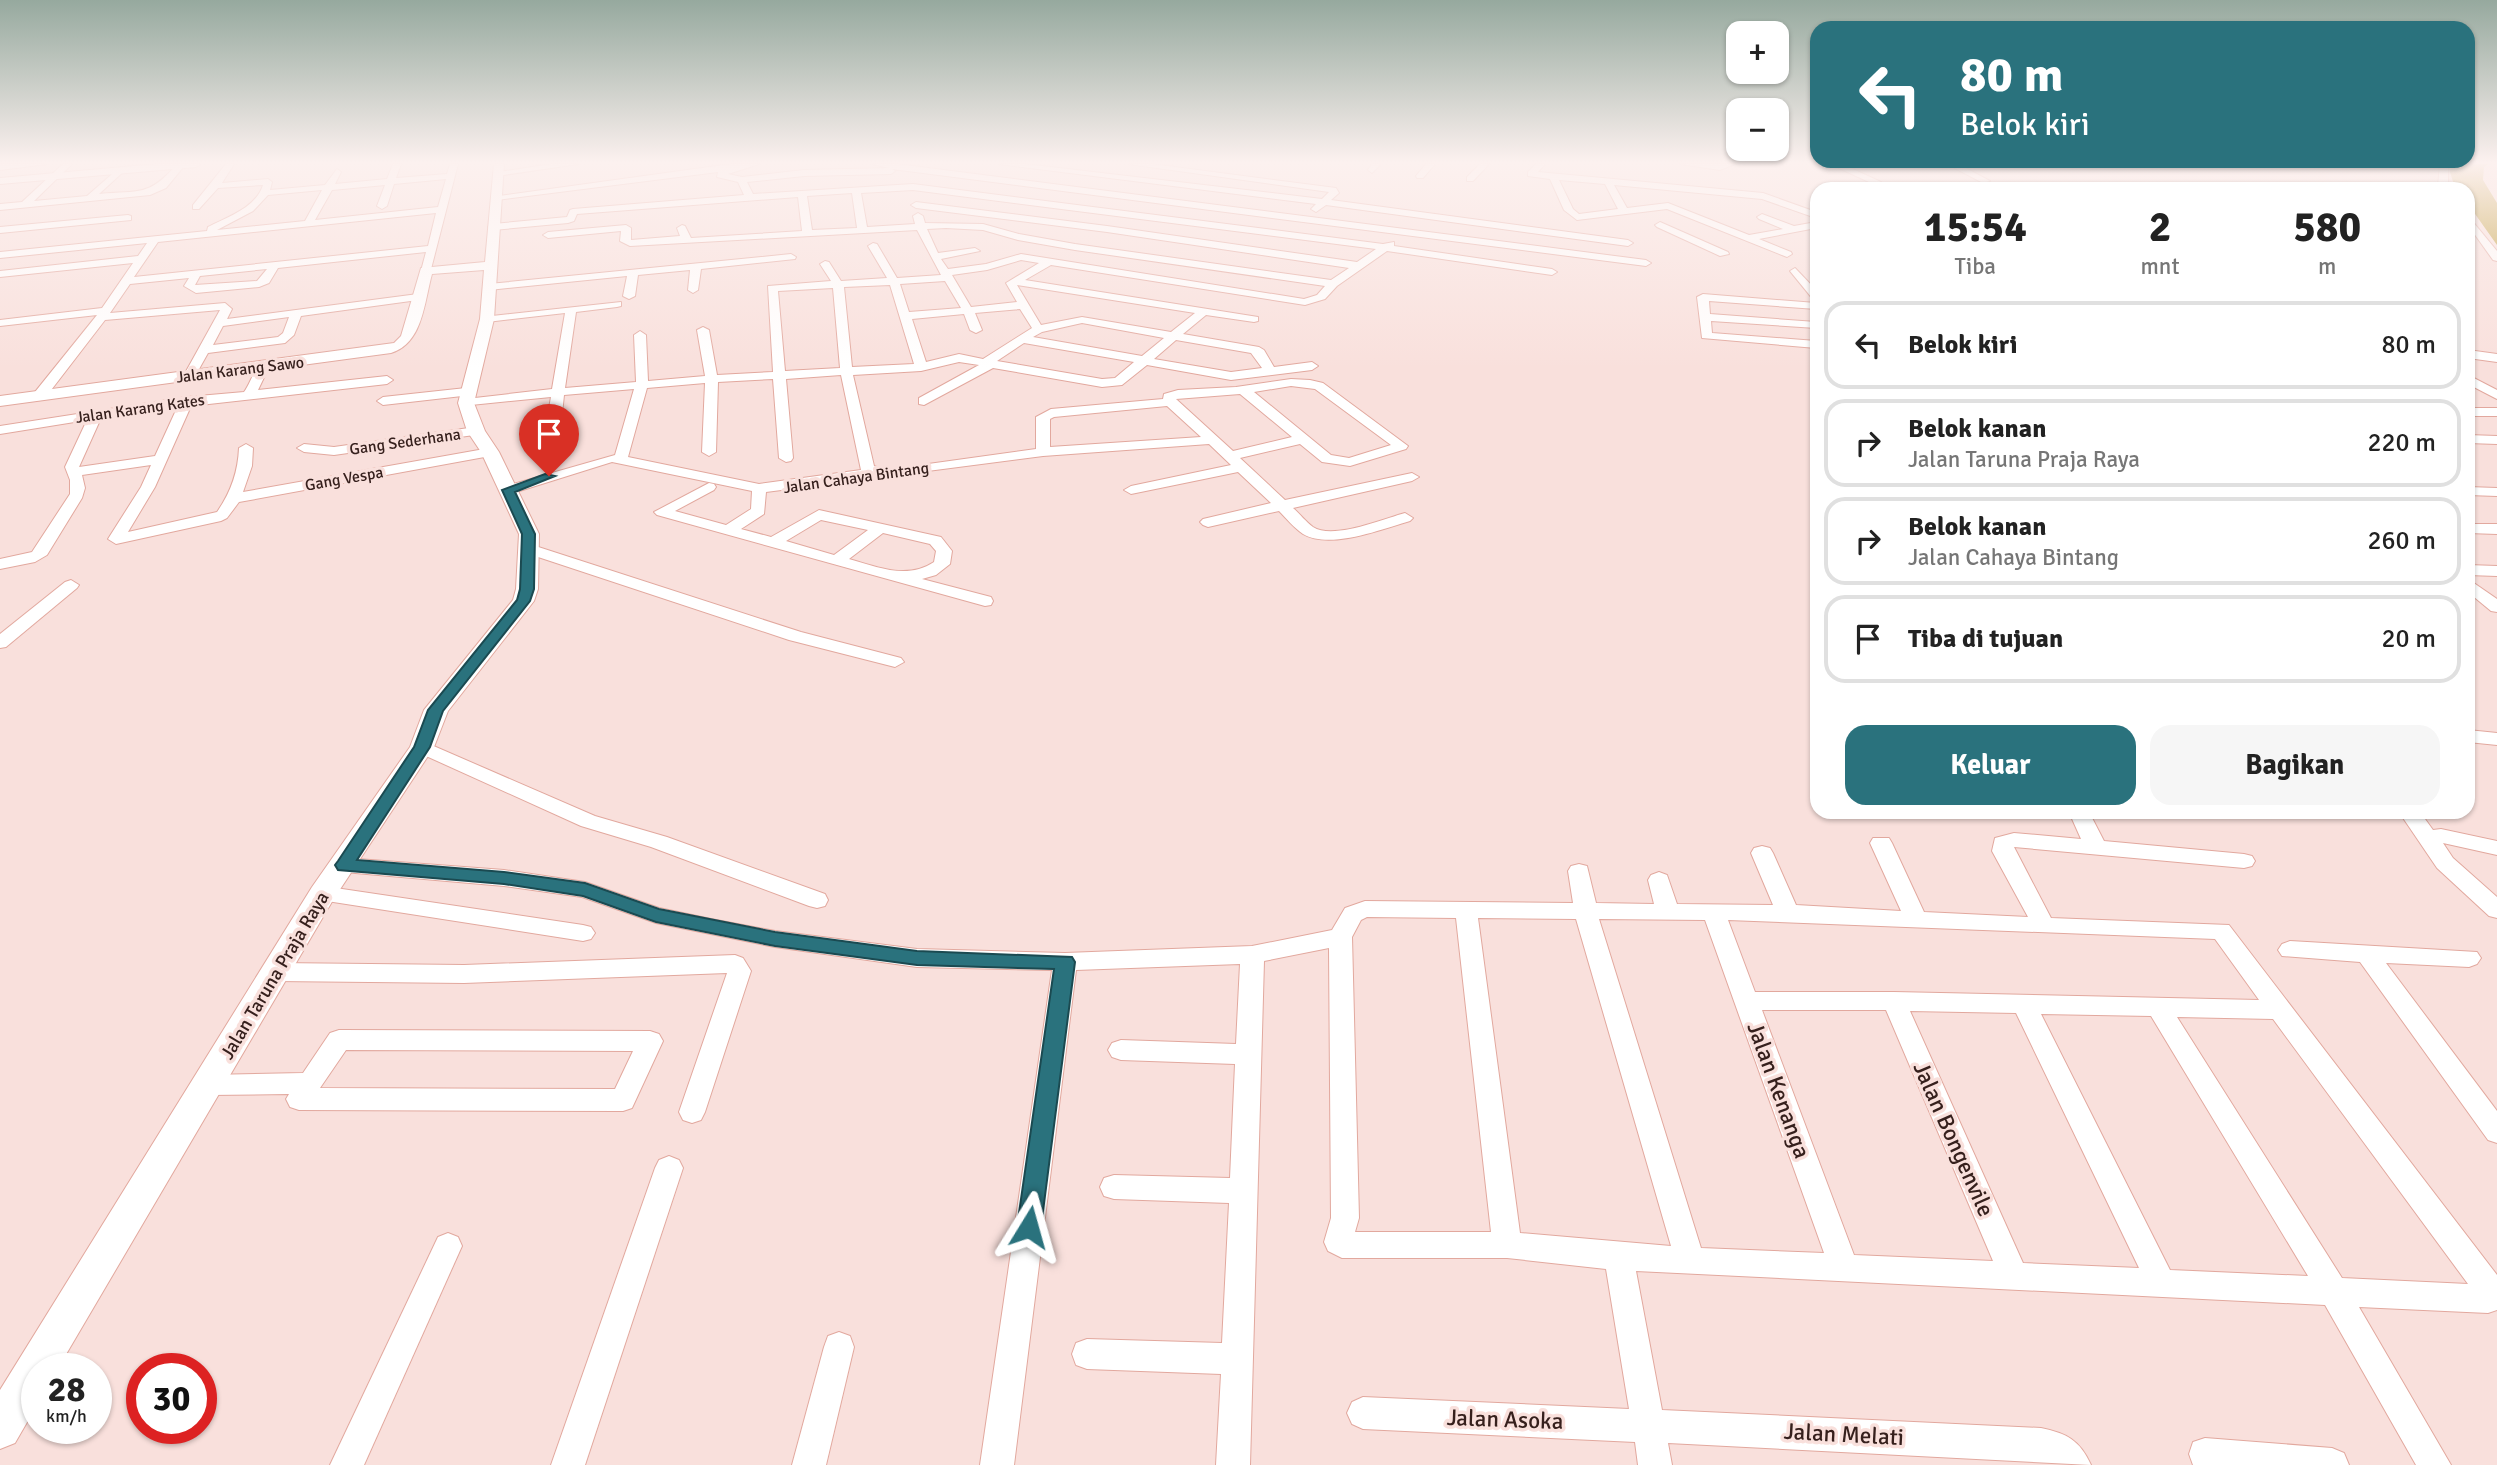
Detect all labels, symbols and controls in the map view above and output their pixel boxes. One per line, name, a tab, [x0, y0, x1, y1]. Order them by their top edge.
map controls	[1726, 21, 1789, 161]
button: +	[1726, 21, 1789, 84]
text: 80 m	[1960, 45, 2063, 105]
icon: left	[1845, 49, 1936, 140]
button: −	[1726, 98, 1789, 161]
text: Belok kiri	[1960, 105, 2090, 144]
text: 15:54	[1924, 202, 2027, 253]
text: 2	[2149, 202, 2171, 253]
text: 580	[2293, 202, 2361, 253]
text: Tiba	[1955, 252, 1996, 281]
text: mnt	[2141, 252, 2179, 281]
text: m	[2318, 252, 2336, 281]
icon: left	[1849, 326, 1887, 364]
text: Belok kiri	[1908, 329, 2017, 361]
text: 80 m	[2381, 329, 2436, 361]
street label: Jalan Karang Sawo	[175, 352, 305, 388]
street label: Jalan Karang Kates	[74, 390, 206, 428]
pin	[519, 404, 579, 476]
text: Belok kanan	[1908, 413, 2046, 445]
icon: arrive	[530, 415, 568, 453]
street label: Gang Sederhana	[348, 424, 462, 460]
icon: right	[1849, 424, 1887, 462]
text: 220 m	[2367, 427, 2436, 459]
text: Jalan Taruna Praja Raya	[1908, 445, 2140, 474]
street label: Jalan Cahaya Bintang	[782, 458, 930, 498]
street label: Gang Vespa	[303, 462, 385, 496]
text: Belok kanan	[1908, 511, 2046, 543]
icon: right	[1849, 522, 1887, 560]
text: 260 m	[2367, 525, 2436, 557]
text: Jalan Cahaya Bintang	[1908, 543, 2119, 572]
icon: arrive	[1849, 620, 1887, 658]
text: Tiba di tujuan	[1908, 623, 2063, 655]
text: 20 m	[2381, 623, 2436, 655]
button: Keluar	[1845, 725, 2136, 805]
button: Bagikan	[2150, 725, 2440, 805]
street label: Jalan Taruna Praja Raya	[215, 887, 334, 1064]
street label: Jalan Kenanga	[1740, 1018, 1817, 1162]
street label: Jalan Bongenvile	[1907, 1057, 2001, 1221]
position arrow	[992, 1190, 1066, 1264]
speed limit sign: 30	[126, 1353, 217, 1444]
text: 28	[48, 1368, 85, 1411]
street label: Jalan Asoka	[1446, 1403, 1564, 1436]
text: km/h	[46, 1405, 87, 1427]
street label: Jalan Melati	[1783, 1417, 1905, 1452]

